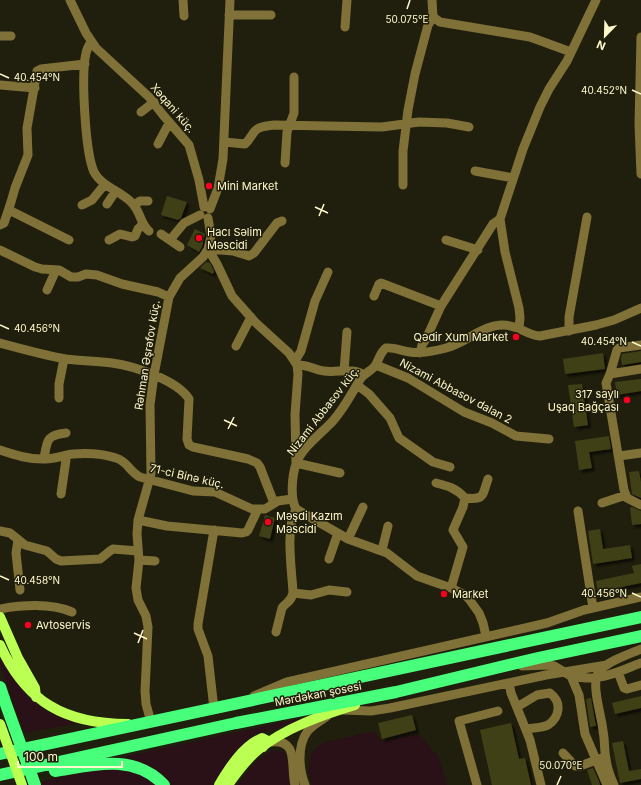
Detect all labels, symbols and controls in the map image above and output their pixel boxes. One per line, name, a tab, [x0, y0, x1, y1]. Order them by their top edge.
text: 50.075°E	[385, 13, 429, 25]
north arrow	[585, 16, 625, 56]
text: N	[594, 37, 608, 53]
text: 40.454°N	[14, 71, 60, 83]
street label: Xəqani küç.	[148, 80, 198, 136]
text: 40.452°N	[581, 84, 627, 96]
place label: Mini Market	[217, 179, 278, 193]
marker: Mini Market	[204, 181, 214, 191]
place label: Hacı Səlim Məscidi	[207, 225, 262, 252]
marker: Hacı Səlim Məscidi	[194, 233, 204, 243]
street label: Rəhman Əşrəfov küç.	[131, 299, 163, 411]
text: 40.456°N	[14, 322, 60, 334]
place label: Qədir Xum Market	[414, 330, 508, 344]
marker: Qədir Xum Market	[511, 332, 521, 342]
text: 40.454°N	[581, 335, 627, 347]
street label: Nizami Abbasov dalan 2	[397, 355, 515, 427]
street label: Nizami Abbasov küç.	[284, 364, 362, 458]
place label: 317 saylı Uşaq Bağçası	[548, 387, 619, 414]
marker: 317 saylı Uşaq Bağçası	[622, 395, 632, 405]
street label: 71-ci Binə küç.	[149, 461, 225, 491]
place label: Məşdi Kazım Məscidi	[276, 509, 343, 536]
marker: Məşdi Kazım Məscidi	[263, 517, 273, 527]
text: 40.458°N	[14, 574, 60, 586]
place label: Market	[452, 587, 489, 601]
text: 40.456°N	[581, 587, 627, 599]
marker: Market	[439, 589, 449, 599]
place label: Avtoservis	[36, 618, 91, 632]
marker: Avtoservis	[23, 620, 33, 630]
street label: Mərdəkan şosesi	[273, 679, 363, 709]
scale bar	[18, 743, 122, 769]
text: 100 m	[24, 749, 58, 764]
text: 50.070°E	[539, 759, 583, 771]

